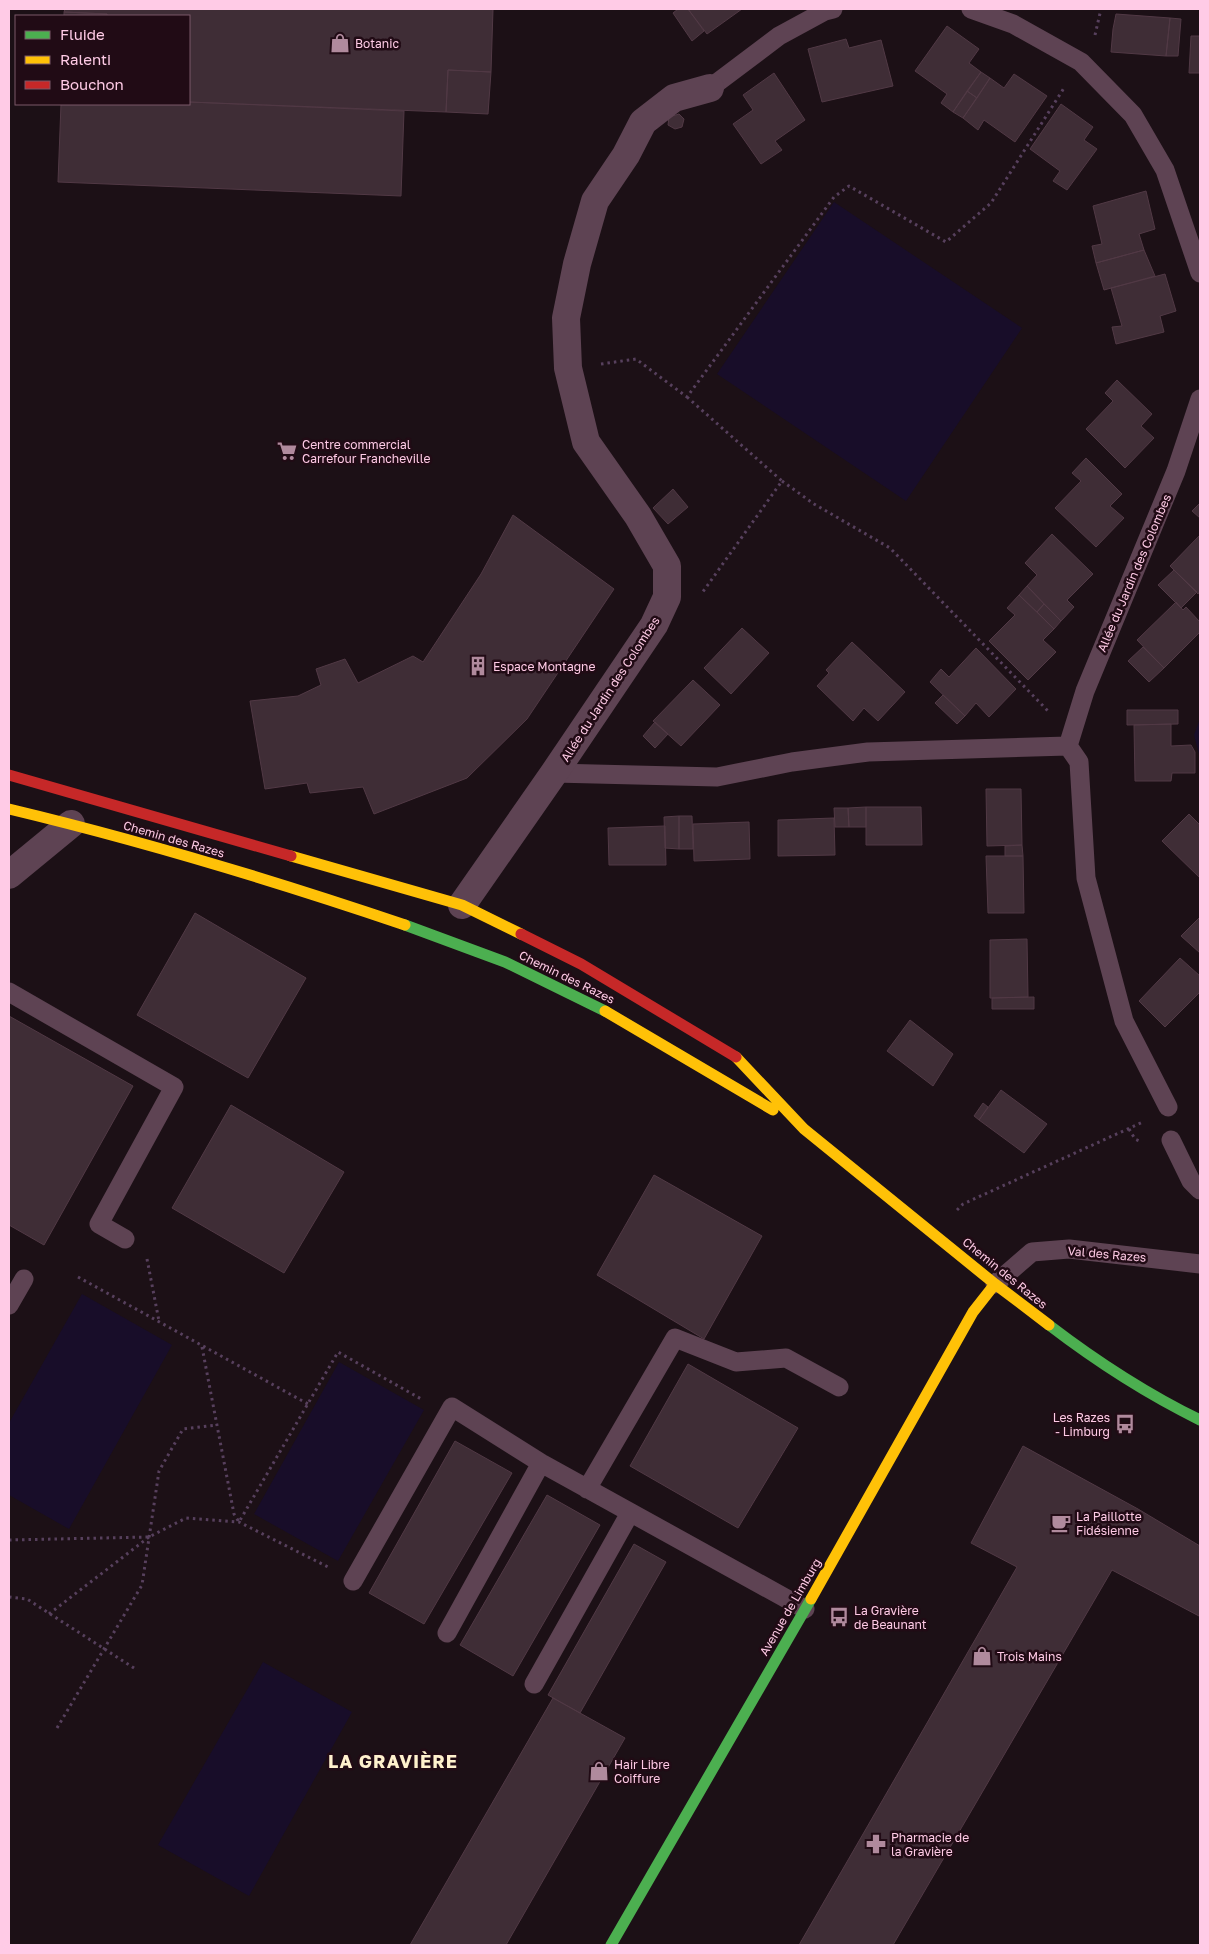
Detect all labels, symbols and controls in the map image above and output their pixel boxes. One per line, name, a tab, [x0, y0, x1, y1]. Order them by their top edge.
legend	[15, 15, 190, 105]
text: Fluide	[60, 25, 105, 43]
shop icon: Botanic	[329, 32, 351, 54]
place label: Botanic	[355, 36, 399, 51]
text: Ralenti	[60, 50, 111, 68]
text: Bouchon	[60, 75, 124, 93]
place label: Centre commercial Carrefour Francheville	[302, 437, 430, 466]
supermarket icon: Centre commercial Carrefour Francheville	[276, 440, 298, 462]
street label: Allée du Jardin des Colombes	[1094, 492, 1174, 654]
street label: Allée du Jardin des Colombes	[557, 614, 663, 764]
building icon: Espace Montagne	[467, 655, 489, 677]
place label: Espace Montagne	[493, 659, 595, 674]
street label: Chemin des Razes	[122, 817, 226, 861]
street label: Chemin des Razes	[517, 947, 617, 1007]
street label: Chemin des Razes	[960, 1234, 1050, 1312]
street label: Val des Razes	[1067, 1243, 1147, 1265]
place label: Les Razes - Limburg	[1053, 1410, 1110, 1439]
bus stop icon: Les Razes - Limburg	[1114, 1413, 1136, 1435]
place label: La Paillotte Fidésienne	[1076, 1509, 1142, 1538]
cafe icon: La Paillotte Fidésienne	[1050, 1512, 1072, 1534]
street label: Avenue de Limburg	[756, 1556, 824, 1658]
place label: La Gravière de Beaunant	[854, 1603, 927, 1632]
bus stop icon: La Gravière de Beaunant	[828, 1606, 850, 1628]
shop icon: Trois Mains	[971, 1645, 993, 1667]
place label: Trois Mains	[997, 1649, 1062, 1664]
district label: LA GRAVIÈRE	[328, 1750, 458, 1772]
place label: Hair Libre Coiffure	[614, 1757, 670, 1786]
shop icon: Hair Libre Coiffure	[588, 1760, 610, 1782]
place label: Pharmacie de la Gravière	[891, 1830, 969, 1859]
pharmacy icon: Pharmacie de la Gravière	[865, 1833, 887, 1855]

